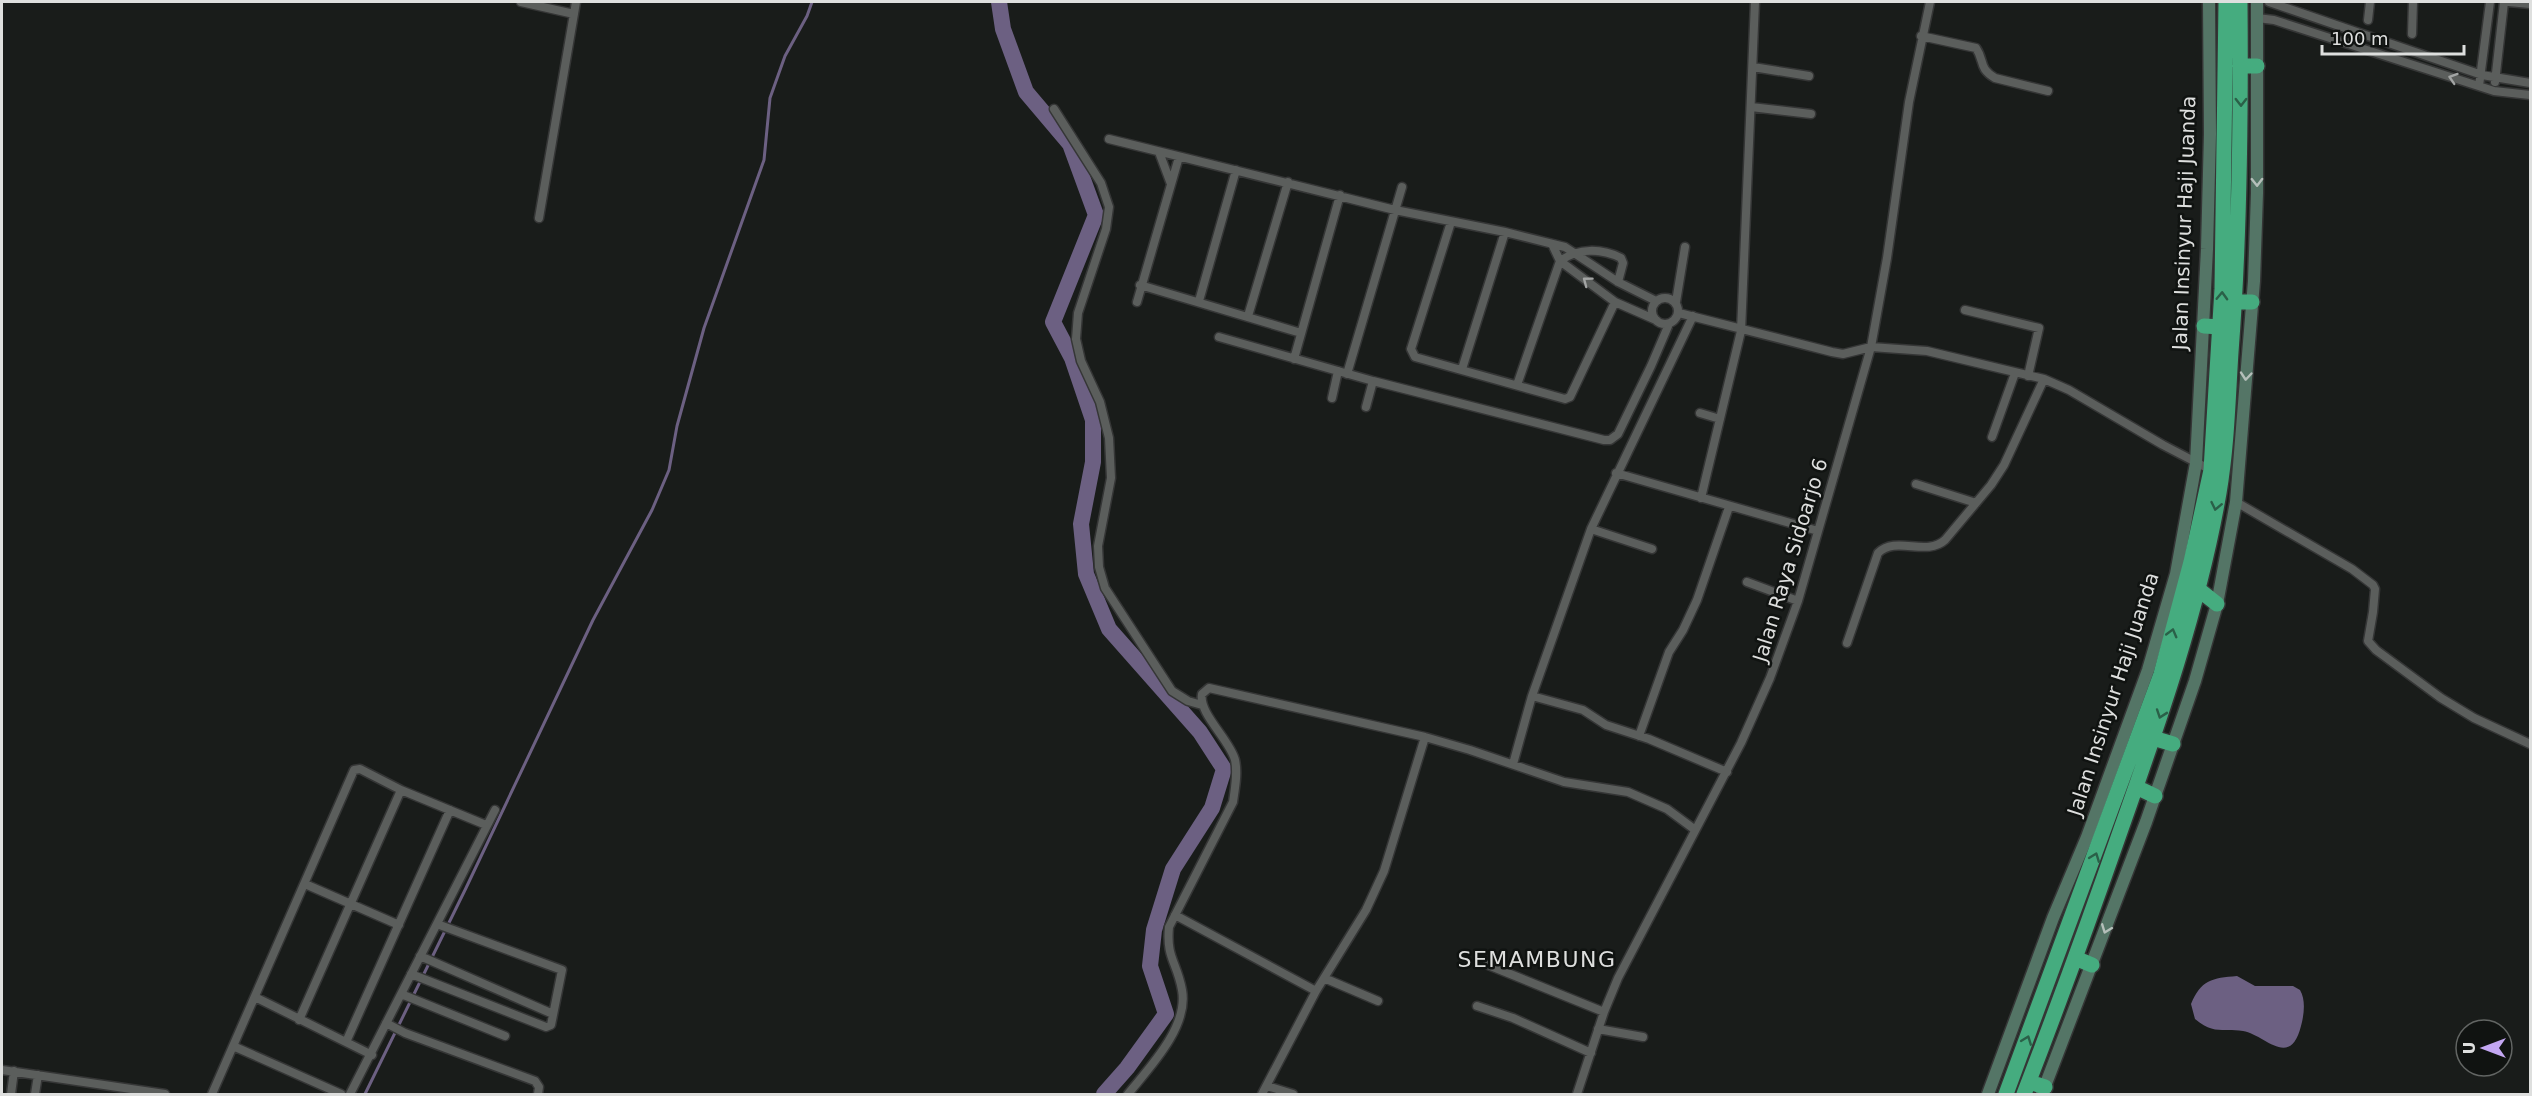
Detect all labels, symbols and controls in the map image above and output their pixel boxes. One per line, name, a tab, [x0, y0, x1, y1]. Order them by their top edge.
scale bar	[2322, 18, 2464, 56]
text: 100 m	[2331, 28, 2389, 49]
one-way arrow	[2448, 72, 2459, 85]
street label: Jalan Insinyur Haji Juanda	[2167, 95, 2200, 353]
one-way arrow	[2235, 97, 2247, 106]
one-way arrow	[2251, 177, 2263, 186]
one-way arrow	[1583, 277, 1594, 288]
one-way arrow	[2216, 292, 2229, 301]
one-way arrow	[2240, 372, 2253, 381]
street label: Jalan Raya Sidoarjo 6	[1747, 455, 1832, 667]
one-way arrow	[2210, 501, 2223, 511]
street label: Jalan Insinyur Haji Juanda	[2062, 569, 2164, 821]
one-way arrow	[2165, 628, 2178, 638]
one-way arrow	[2155, 709, 2168, 719]
one-way arrow	[2088, 852, 2100, 863]
one-way arrow	[2101, 923, 2114, 933]
district label: SEMAMBUNG	[1457, 947, 1617, 972]
north arrow	[2454, 1018, 2514, 1078]
one-way arrow	[2019, 1035, 2032, 1046]
text: U	[2460, 1042, 2479, 1055]

